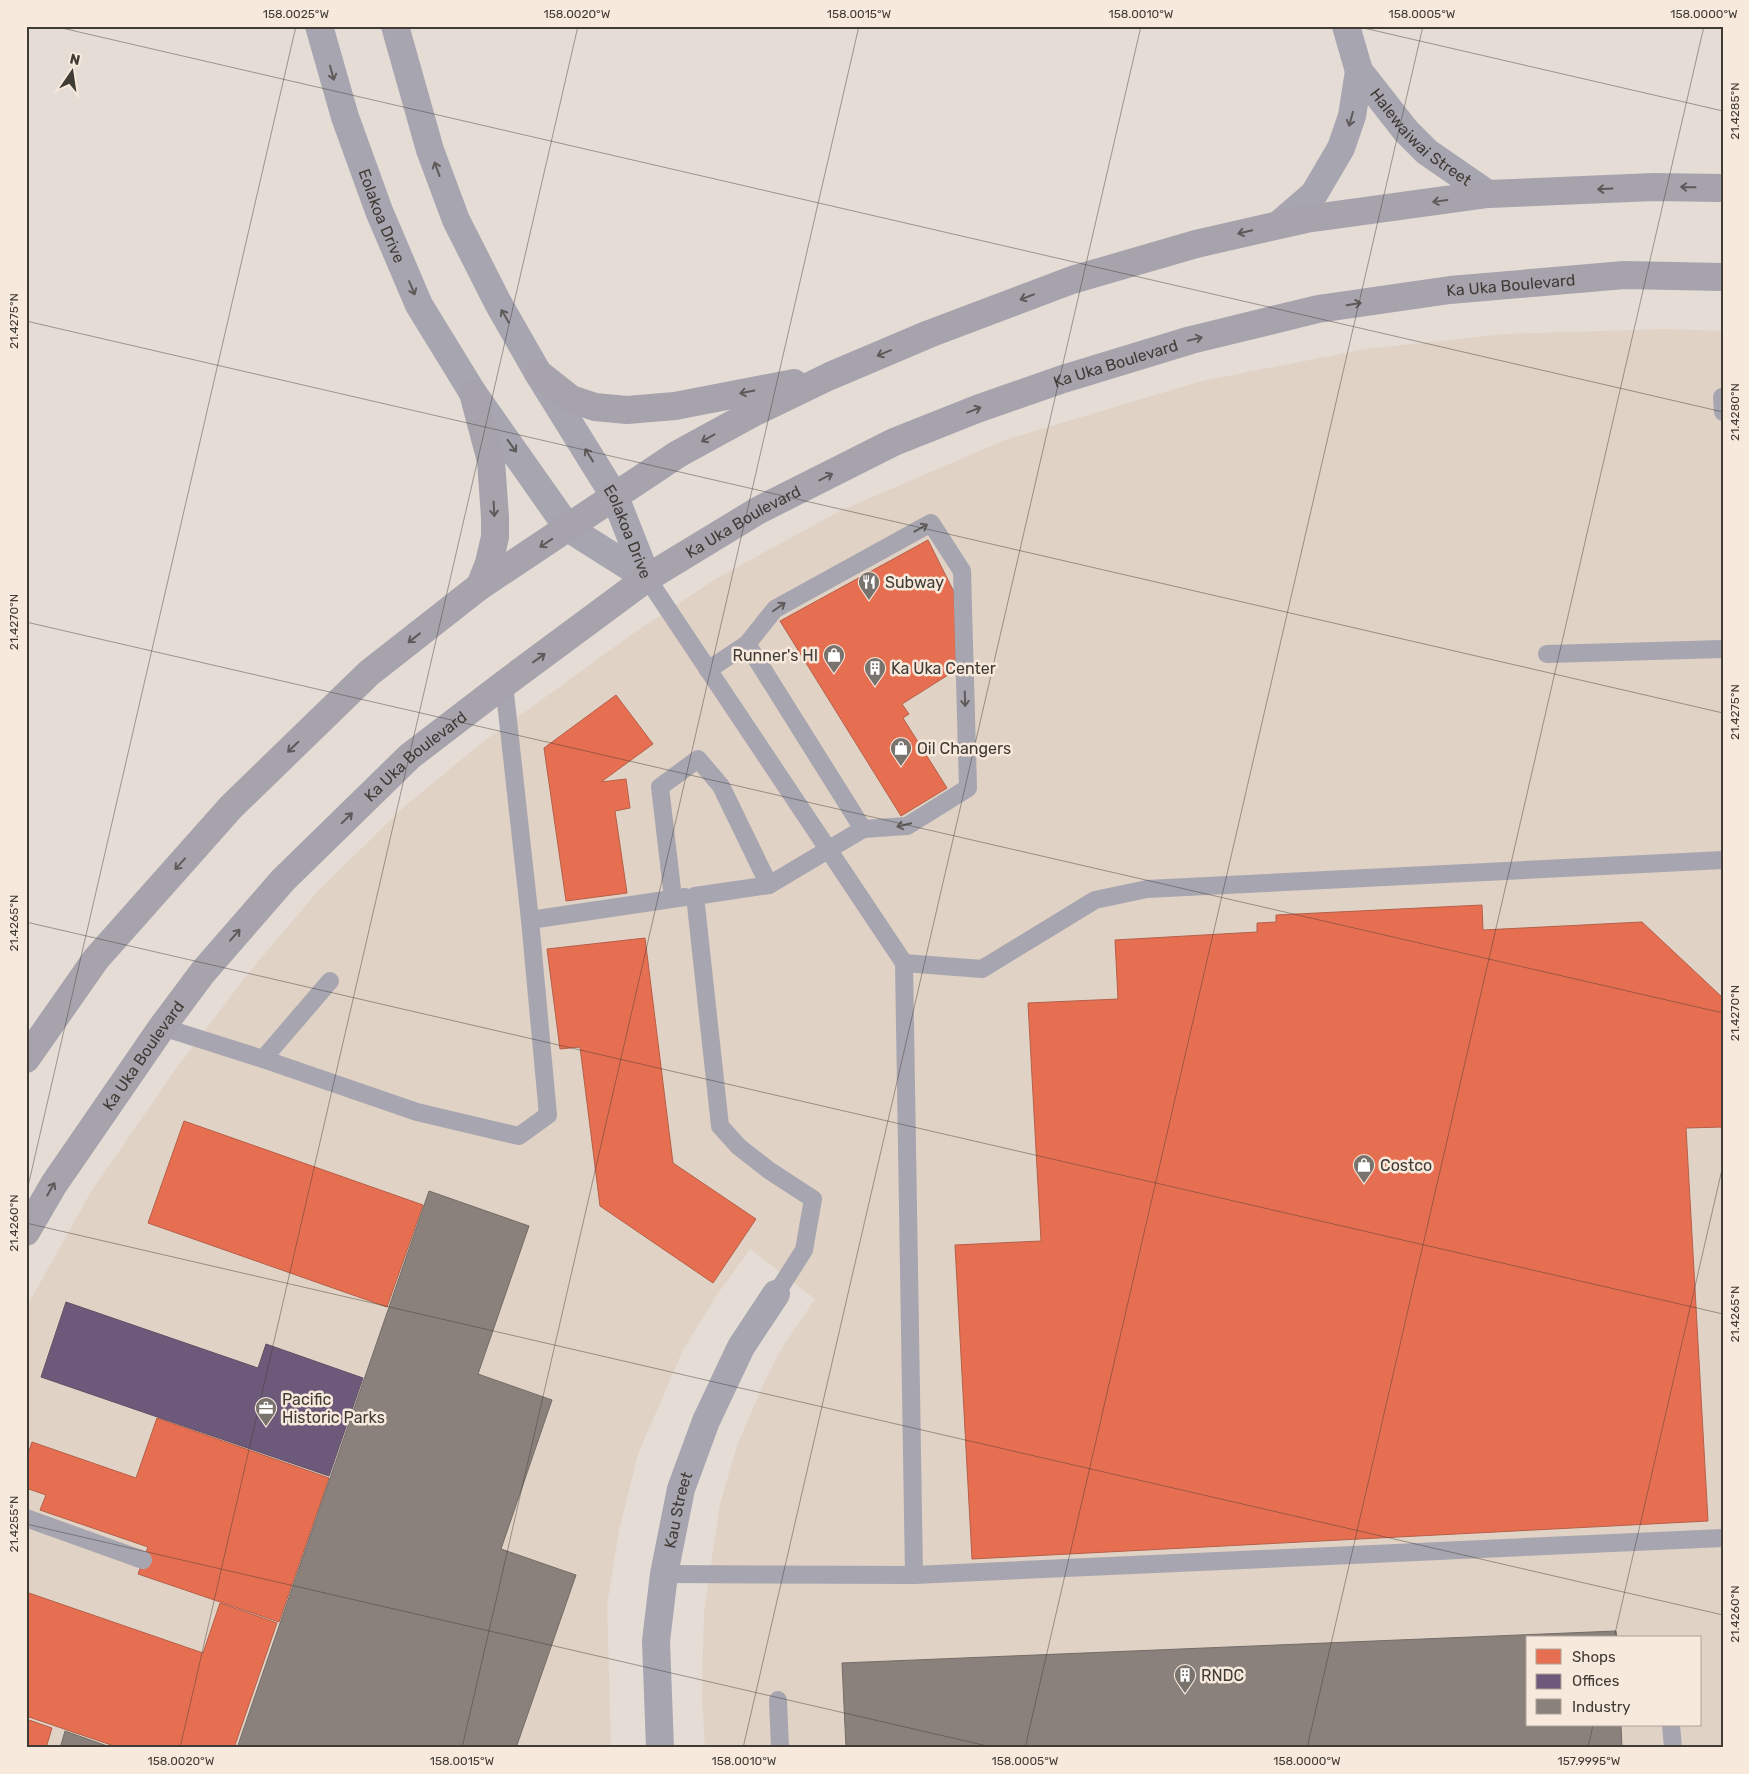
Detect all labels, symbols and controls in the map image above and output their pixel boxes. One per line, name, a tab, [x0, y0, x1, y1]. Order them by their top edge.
text: 158.0025°W	[263, 7, 330, 21]
text: 158.0020°W	[544, 7, 611, 21]
text: 158.0015°W	[827, 7, 892, 21]
text: 158.0010°W	[1109, 7, 1174, 21]
text: 158.0005°W	[1389, 7, 1456, 21]
text: 158.0000°W	[1670, 7, 1738, 21]
north arrow	[48, 48, 98, 98]
text: N	[68, 50, 82, 69]
one-way arrow	[328, 65, 338, 81]
text: 21.4285°N	[1728, 82, 1742, 140]
street label: Halewaiwai Street	[1366, 85, 1475, 190]
one-way arrow	[1345, 111, 1355, 127]
one-way arrow	[432, 162, 441, 177]
street label: Eolakoa Drive	[354, 166, 409, 266]
one-way arrow	[1680, 183, 1696, 192]
one-way arrow	[1597, 184, 1613, 193]
one-way arrow	[1433, 196, 1449, 206]
one-way arrow	[1238, 228, 1254, 238]
street label: Ka Uka Boulevard	[1446, 270, 1576, 300]
one-way arrow	[408, 280, 417, 295]
text: 21.4275°N	[7, 293, 21, 349]
one-way arrow	[1019, 293, 1035, 302]
one-way arrow	[1346, 299, 1362, 309]
one-way arrow	[500, 309, 510, 324]
one-way arrow	[1187, 334, 1203, 343]
street label: Ka Uka Boulevard	[1051, 336, 1180, 392]
one-way arrow	[877, 349, 892, 359]
text: 21.4280°N	[1728, 383, 1742, 441]
one-way arrow	[740, 387, 756, 397]
one-way arrow	[966, 405, 981, 414]
one-way arrow	[701, 434, 716, 443]
one-way arrow	[506, 439, 517, 453]
one-way arrow	[583, 449, 593, 463]
one-way arrow	[818, 472, 833, 481]
street label: Eolakoa Drive	[600, 481, 655, 581]
street label: Ka Uka Boulevard	[682, 482, 804, 562]
one-way arrow	[490, 501, 499, 517]
one-way arrow	[913, 523, 927, 533]
one-way arrow	[539, 538, 553, 548]
restaurant icon: Subway	[857, 570, 881, 601]
place label: Subway	[885, 573, 944, 592]
text: 21.4270°N	[7, 594, 21, 650]
one-way arrow	[772, 602, 786, 612]
one-way arrow	[407, 633, 421, 643]
shop icon: Runner's HI	[822, 643, 846, 674]
place label: Runner's HI	[732, 646, 818, 665]
one-way arrow	[531, 653, 545, 663]
building icon: Ka Uka Center	[863, 656, 887, 687]
place label: Ka Uka Center	[891, 659, 996, 678]
text: 21.4275°N	[1728, 684, 1742, 740]
one-way arrow	[961, 691, 970, 707]
street label: Ka Uka Boulevard	[360, 707, 470, 806]
shop icon: Oil Changers	[889, 736, 913, 767]
place label: Oil Changers	[917, 739, 1011, 758]
one-way arrow	[287, 741, 299, 753]
one-way arrow	[340, 812, 353, 824]
one-way arrow	[897, 821, 913, 830]
one-way arrow	[175, 857, 186, 870]
text: 21.4265°N	[7, 895, 21, 951]
one-way arrow	[229, 929, 241, 942]
text: 21.4270°N	[1728, 985, 1742, 1041]
street label: Ka Uka Boulevard	[99, 997, 188, 1114]
shop icon: Costco	[1352, 1153, 1376, 1184]
place label: Costco	[1380, 1156, 1432, 1175]
one-way arrow	[46, 1183, 56, 1197]
text: 21.4260°N	[7, 1194, 21, 1252]
text: 21.4265°N	[1728, 1286, 1742, 1342]
place label: Pacific Historic Parks	[282, 1390, 385, 1427]
office icon: Pacific Historic Parks	[254, 1396, 278, 1427]
street label: Kau Street	[660, 1469, 697, 1550]
text: 21.4255°N	[7, 1496, 21, 1552]
text: 21.4260°N	[1728, 1585, 1742, 1643]
legend	[1526, 1636, 1702, 1726]
text: Shops	[1572, 1648, 1616, 1666]
building icon: RNDC	[1173, 1663, 1197, 1694]
place label: RNDC	[1201, 1666, 1244, 1685]
text: Offices	[1572, 1672, 1620, 1690]
text: Industry	[1572, 1698, 1631, 1716]
text: 158.0020°W	[148, 1754, 215, 1768]
text: 158.0015°W	[430, 1754, 495, 1768]
text: 158.0010°W	[712, 1754, 777, 1768]
text: 158.0005°W	[992, 1754, 1059, 1768]
text: 158.0000°W	[1273, 1754, 1341, 1768]
text: 157.9995°W	[1558, 1754, 1621, 1768]

